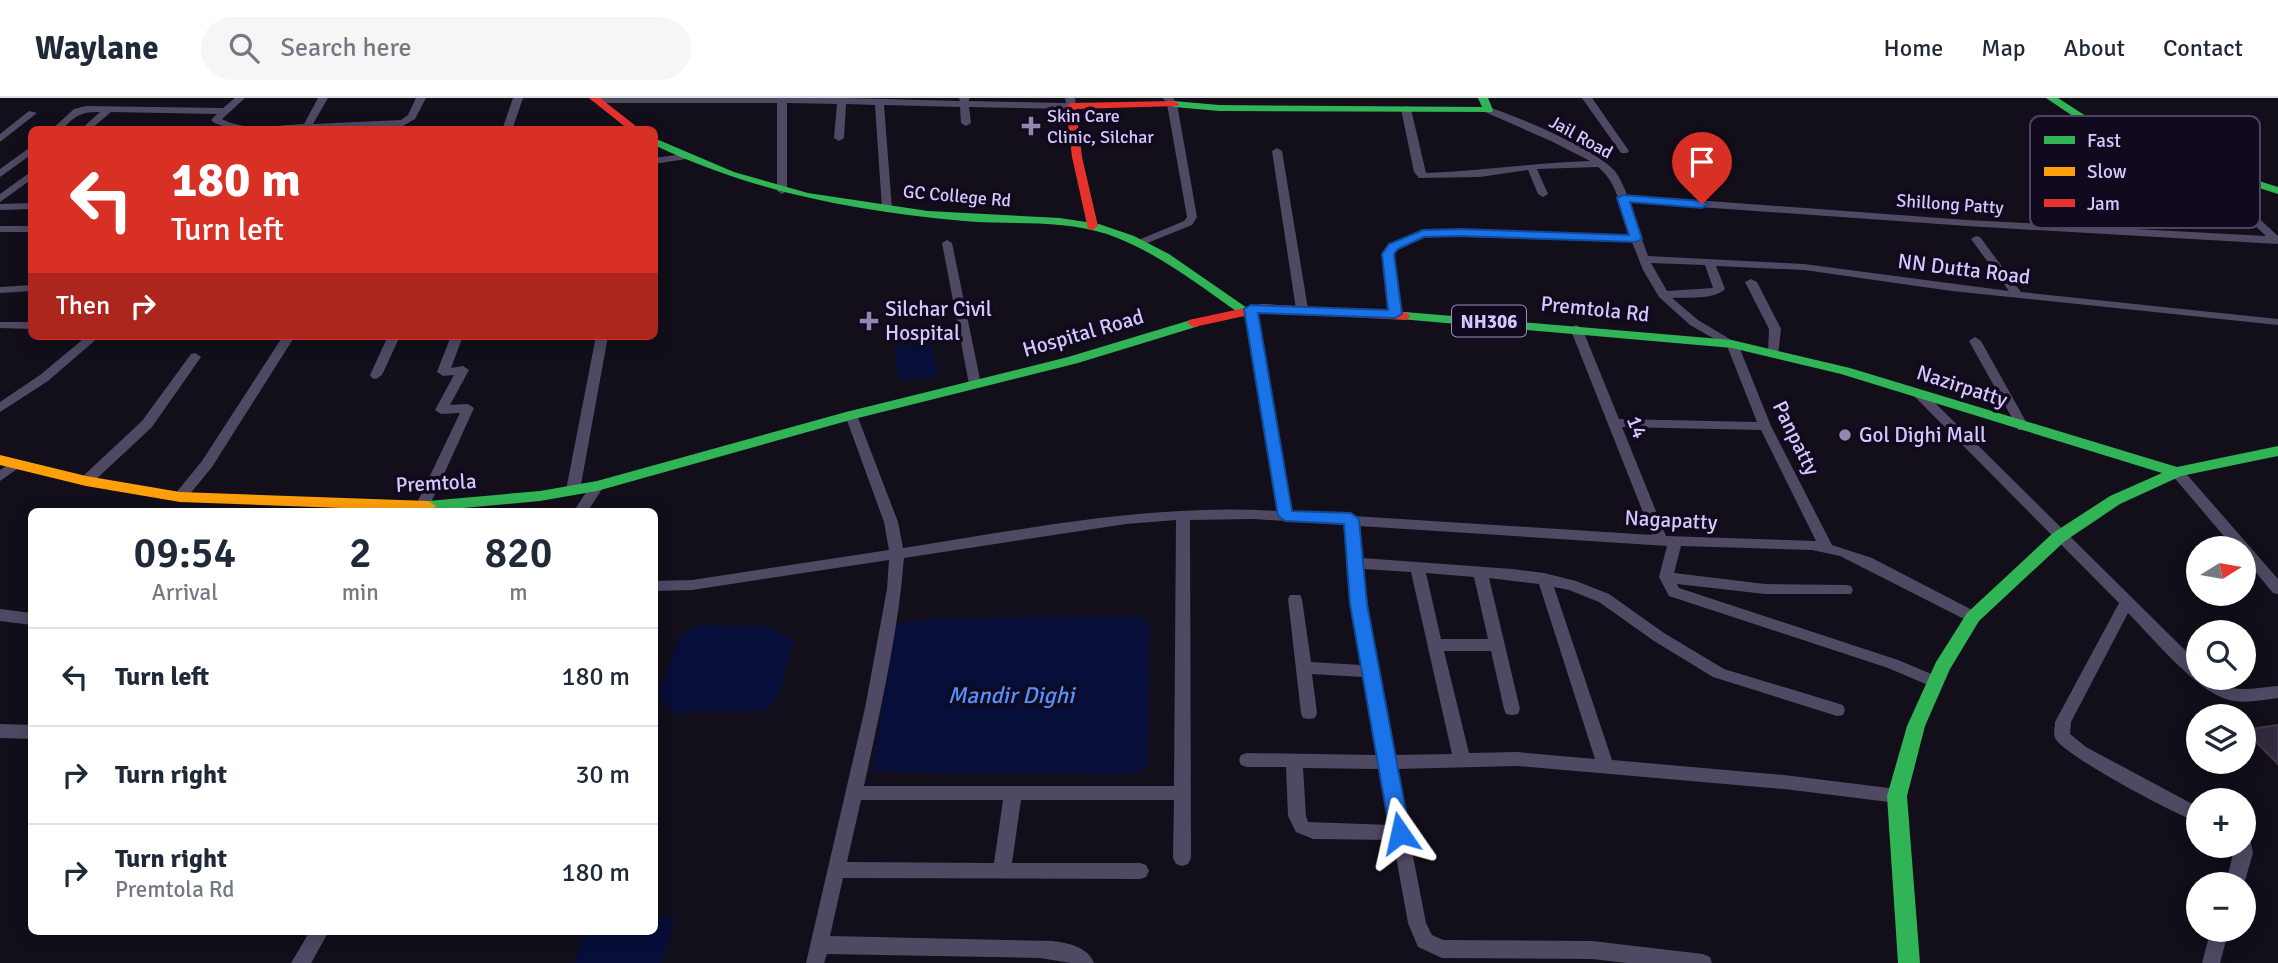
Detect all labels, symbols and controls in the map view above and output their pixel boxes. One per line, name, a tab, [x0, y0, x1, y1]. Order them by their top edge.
search box	[201, 17, 691, 80]
text: Waylane	[35, 28, 159, 69]
icon: search	[225, 29, 263, 67]
text: Search here	[281, 32, 412, 64]
text: Home	[1883, 33, 1943, 63]
text: Map	[1981, 33, 2026, 63]
text: About	[2064, 33, 2125, 63]
text: Contact	[2163, 33, 2243, 63]
place label: Skin Care Clinic, Silchar	[1047, 105, 1154, 148]
street label: Jail Road	[1545, 111, 1617, 163]
marker: Skin Care Clinic, Silchar	[1021, 116, 1041, 136]
legend	[2030, 116, 2260, 228]
text: Fast	[2087, 129, 2121, 153]
pin	[1672, 132, 1732, 204]
icon: arrive	[1683, 143, 1721, 181]
text: 180 m	[171, 150, 301, 210]
icon: left	[56, 154, 147, 245]
text: Slow	[2087, 160, 2127, 184]
street label: GC College Rd	[902, 180, 1012, 212]
street label: Shillong Patty	[1896, 189, 2005, 219]
text: Jam	[2087, 192, 2120, 216]
text: Turn left	[171, 210, 284, 249]
street label: NN Dutta Road	[1896, 248, 2032, 290]
icon: right	[124, 287, 162, 325]
text: Then	[56, 290, 110, 322]
street label: Premtola Rd	[1539, 290, 1651, 328]
place label: Silchar Civil Hospital	[885, 296, 992, 346]
street label: Hospital Road	[1019, 303, 1147, 363]
road number: NH306	[1452, 306, 1526, 336]
marker: Silchar Civil Hospital	[859, 311, 879, 331]
street label: Nazirpatty	[1913, 359, 2011, 413]
street label: Panpatty	[1767, 396, 1825, 480]
street label: 14	[1621, 412, 1653, 442]
place label: Gol Dighi Mall	[1859, 422, 1986, 448]
marker: Gol Dighi Mall	[1837, 427, 1853, 443]
street label: Premtola	[395, 468, 477, 498]
street label: Nagapatty	[1624, 505, 1718, 535]
text: 09:54	[134, 528, 236, 579]
text: 2	[349, 528, 372, 579]
text: 820	[484, 528, 552, 579]
north arrow	[2186, 536, 2256, 606]
map controls	[2186, 536, 2256, 942]
text: Arrival	[152, 578, 218, 607]
text: min	[342, 578, 379, 607]
text: m	[509, 578, 528, 607]
button: search	[2186, 620, 2256, 690]
icon: left	[56, 658, 94, 696]
text: Turn left	[115, 661, 209, 693]
text: 180 m	[561, 661, 630, 693]
water label: Mandir Dighi	[948, 681, 1077, 710]
button: layers	[2186, 704, 2256, 774]
icon: right	[56, 756, 94, 794]
text: Turn right	[115, 759, 227, 791]
text: 30 m	[575, 759, 630, 791]
button: +	[2186, 788, 2256, 858]
position arrow	[1363, 796, 1437, 870]
text: Turn right	[115, 843, 227, 875]
icon: right	[56, 854, 94, 892]
text: 180 m	[561, 857, 630, 889]
button: −	[2186, 872, 2256, 942]
text: Premtola Rd	[115, 875, 235, 904]

